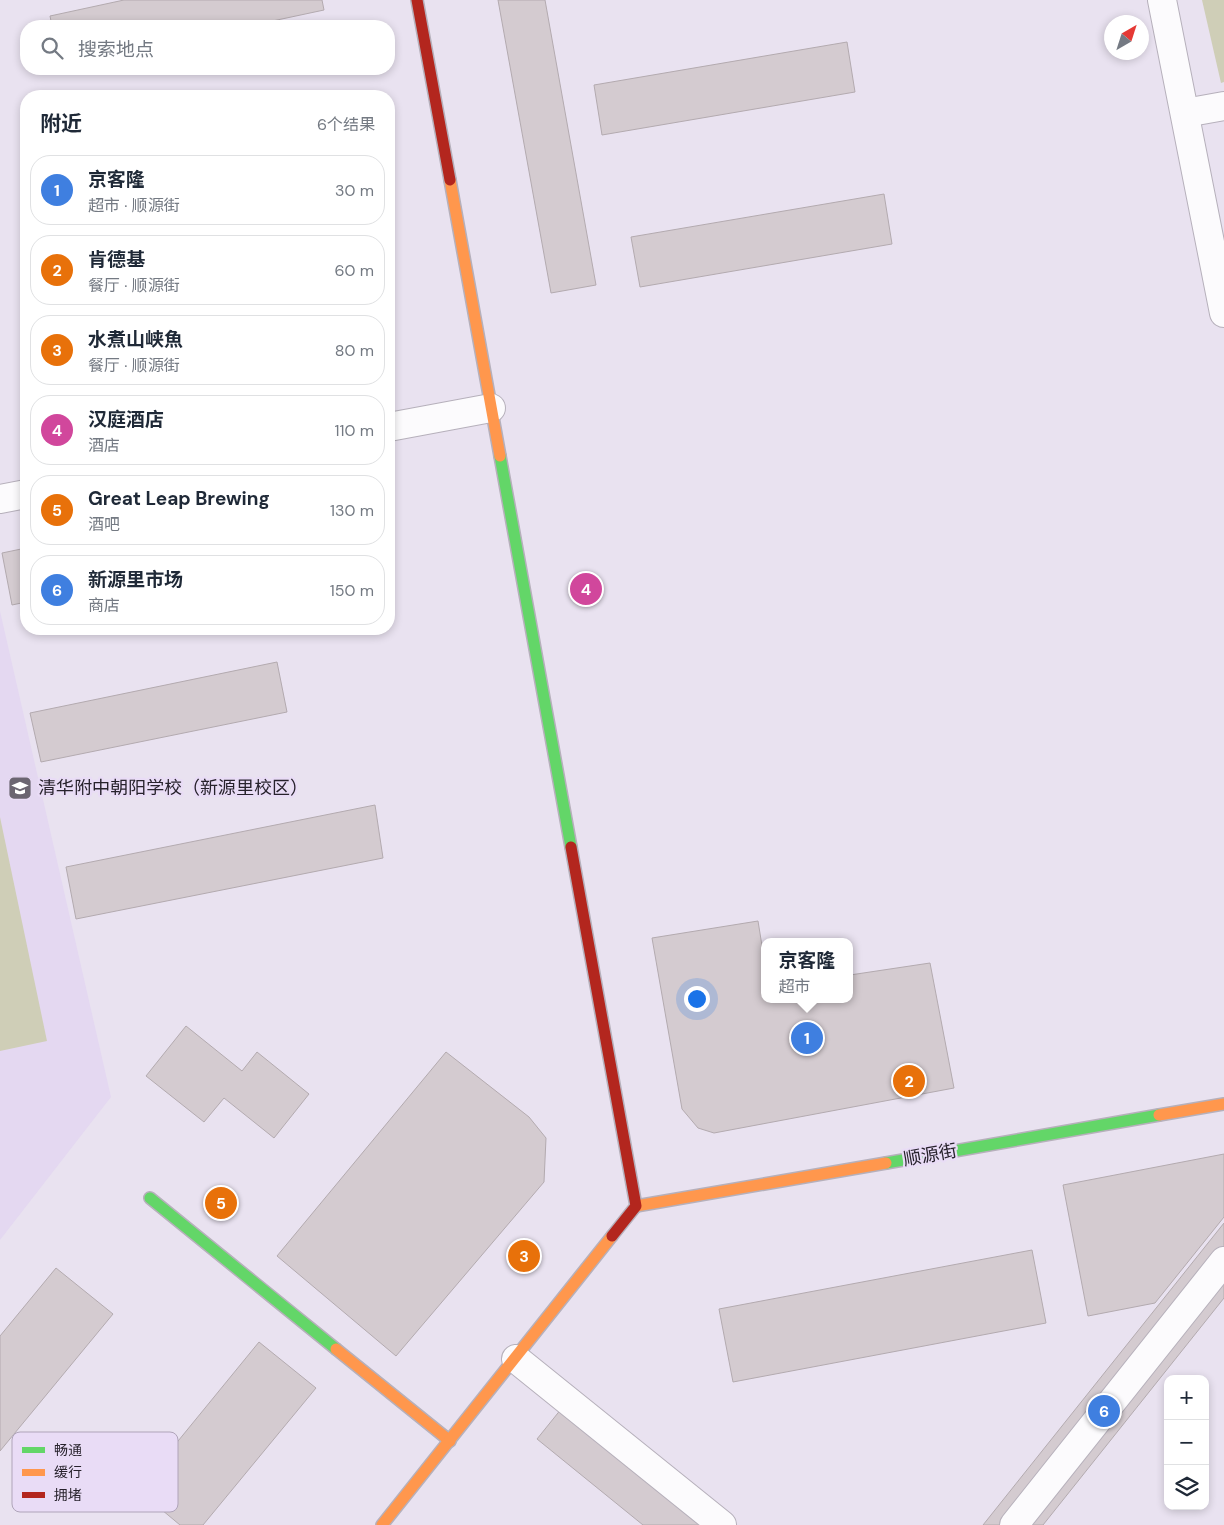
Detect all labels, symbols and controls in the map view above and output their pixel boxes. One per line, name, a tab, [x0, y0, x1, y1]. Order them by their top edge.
north arrow	[1104, 15, 1149, 60]
search box	[20, 20, 395, 75]
icon: search	[38, 34, 66, 62]
text: 搜索地点	[78, 37, 154, 62]
text: 附近	[40, 110, 82, 138]
text: 6个结果	[317, 114, 375, 135]
text: 京客隆	[88, 167, 145, 192]
text: 1	[54, 180, 60, 201]
text: 30 m	[335, 180, 374, 201]
text: 超市 · 顺源街	[88, 195, 180, 216]
text: 肯德基	[88, 247, 145, 272]
text: 2	[52, 260, 62, 281]
text: 60 m	[334, 260, 374, 281]
text: 餐厅 · 顺源街	[88, 275, 180, 296]
text: 水煮山峡魚	[88, 327, 183, 352]
text: 3	[52, 340, 62, 361]
text: 80 m	[335, 340, 374, 361]
text: 餐厅 · 顺源街	[88, 355, 180, 376]
text: 汉庭酒店	[88, 407, 164, 432]
text: 4	[52, 420, 62, 441]
text: 110 m	[335, 420, 374, 441]
text: 酒店	[88, 435, 120, 456]
text: Great Leap Brewing	[88, 486, 270, 511]
text: 5	[52, 500, 62, 521]
text: 130 m	[330, 500, 374, 521]
text: 酒吧	[88, 514, 120, 535]
text: 新源里市场	[88, 567, 183, 592]
pin: 4	[570, 570, 602, 608]
text: 6	[52, 580, 62, 601]
text: 150 m	[330, 580, 374, 601]
text: 商店	[88, 595, 120, 616]
school or university icon: 清华附中朝阳学校（新源里校区）	[7, 775, 33, 801]
place label: 清华附中朝阳学校（新源里校区）	[38, 776, 308, 800]
popup	[761, 938, 853, 1003]
text: 京客隆	[778, 948, 836, 973]
text: 超市	[778, 976, 811, 997]
your location	[684, 986, 710, 1012]
pin: 1	[791, 1019, 823, 1057]
pin: 2	[893, 1062, 925, 1100]
street label: 顺源街	[901, 1138, 959, 1172]
pin: 5	[205, 1184, 237, 1222]
pin: 3	[508, 1237, 540, 1275]
map controls	[1164, 1375, 1209, 1510]
button: +	[1164, 1375, 1209, 1420]
pin: 6	[1088, 1392, 1120, 1430]
button: −	[1164, 1420, 1209, 1465]
legend	[12, 1432, 178, 1512]
text: 畅通	[54, 1441, 82, 1459]
text: 缓行	[54, 1463, 82, 1481]
button: layers	[1164, 1465, 1209, 1510]
text: 拥堵	[54, 1486, 82, 1504]

